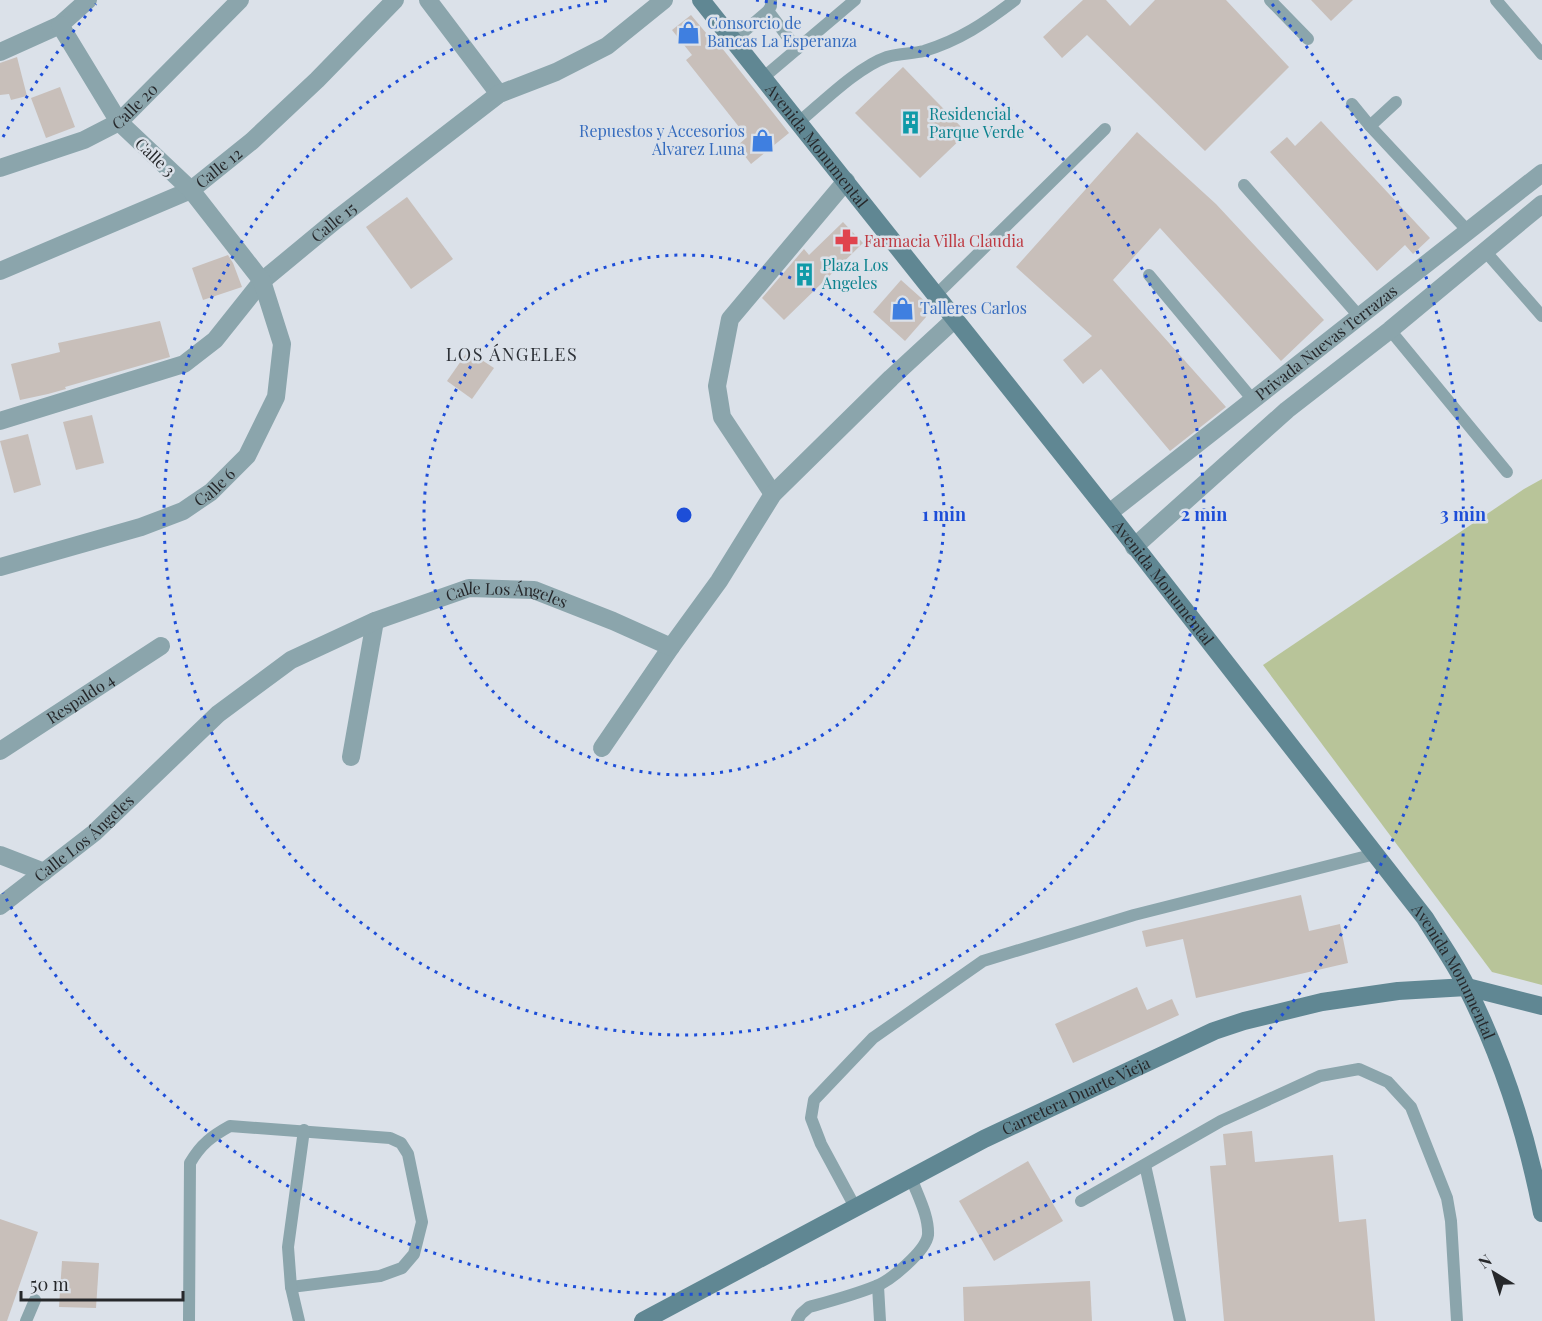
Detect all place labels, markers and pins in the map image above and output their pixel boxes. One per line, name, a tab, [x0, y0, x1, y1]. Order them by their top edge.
place label: Consorcio de Bancas La Esperanza	[707, 12, 857, 51]
shop icon: Consorcio de Bancas La Esperanza	[676, 19, 702, 45]
place label: Residencial Parque Verde	[929, 103, 1024, 142]
building icon: Residencial Parque Verde	[898, 110, 924, 136]
place label: Repuestos y Accesorios Alvarez Luna	[579, 120, 745, 159]
shop icon: Repuestos y Accesorios Alvarez Luna	[750, 127, 776, 153]
pharmacy icon: Farmacia Villa Claudia	[833, 228, 859, 254]
place label: Farmacia Villa Claudia	[864, 230, 1024, 251]
place label: Plaza Los Angeles	[821, 254, 888, 293]
building icon: Plaza Los Angeles	[791, 261, 817, 287]
shop icon: Talleres Carlos	[889, 295, 915, 321]
place label: Talleres Carlos	[920, 297, 1027, 318]
centre of rings	[674, 505, 694, 525]

